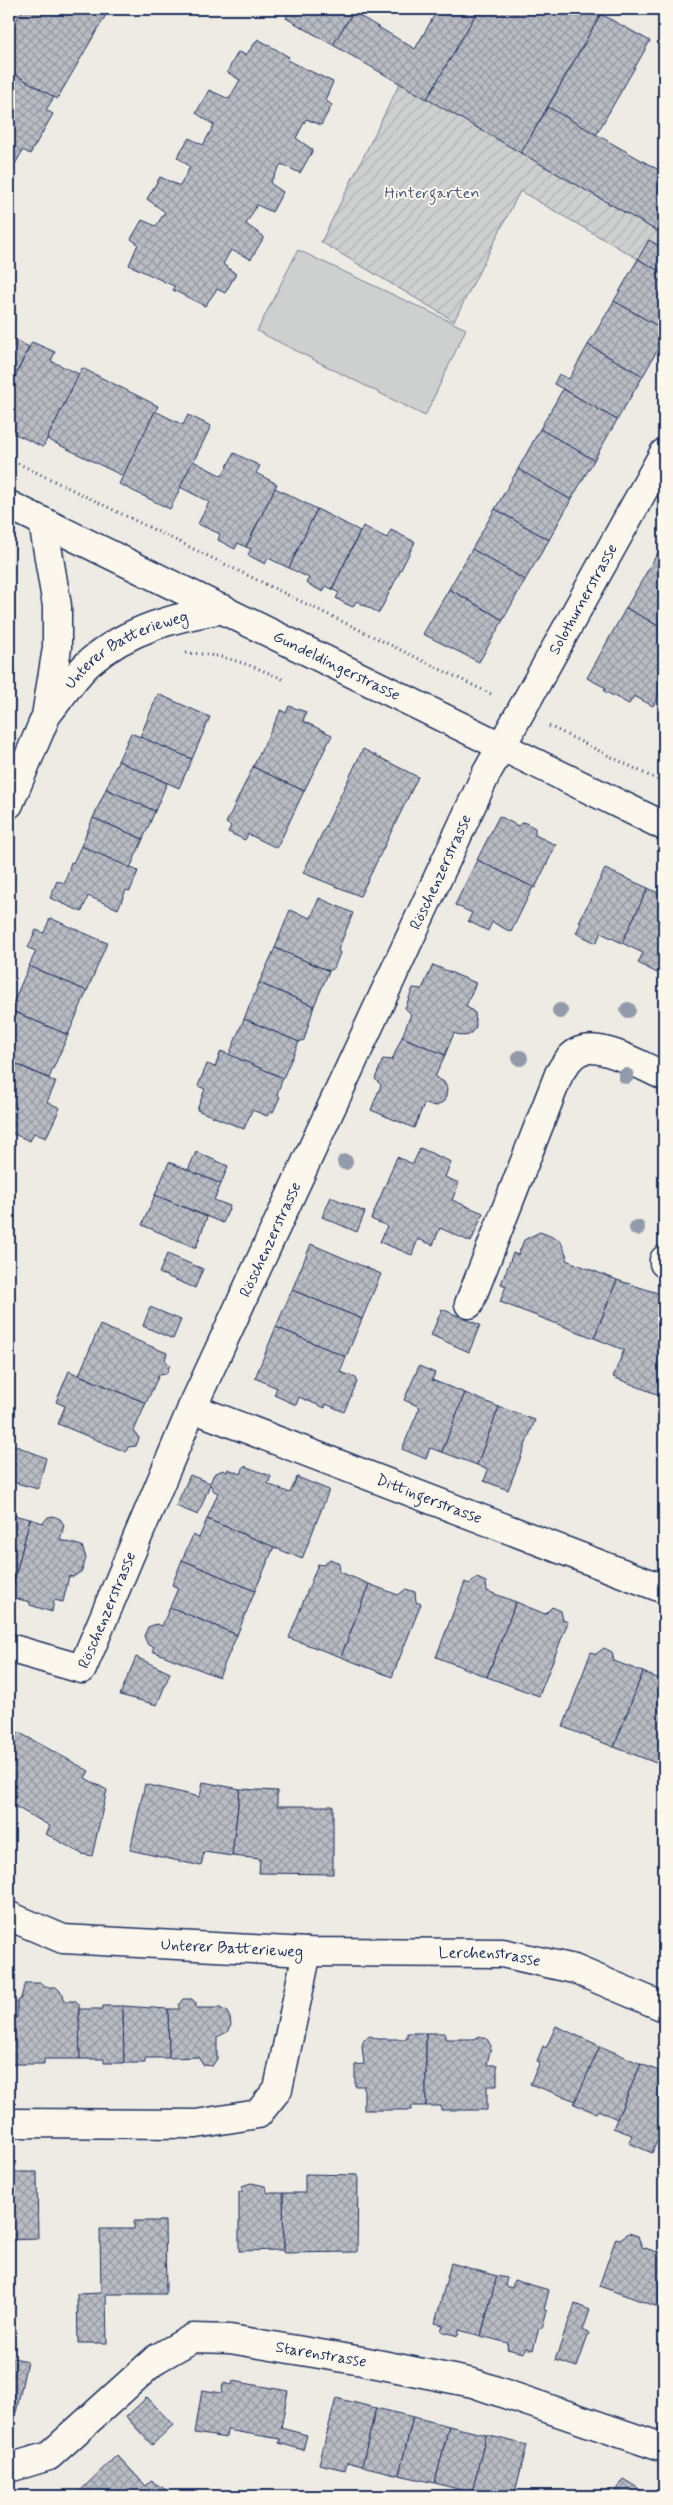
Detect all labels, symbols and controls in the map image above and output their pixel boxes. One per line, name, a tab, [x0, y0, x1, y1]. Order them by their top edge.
park label: Hintergarten	[385, 183, 479, 205]
street label: Solothurnerstrasse	[544, 540, 622, 658]
street label: Unterer Batterieweg	[59, 606, 190, 693]
street label: Gundeldingerstrasse	[270, 626, 404, 706]
street label: Röschenzerstrasse	[405, 811, 476, 933]
street label: Röschenzerstrasse	[234, 1178, 306, 1301]
street label: Dittingerstrasse	[373, 1469, 485, 1529]
street label: Röschenzerstrasse	[73, 1548, 141, 1672]
street label: Unterer Batterieweg	[160, 1934, 304, 1963]
street label: Lerchenstrasse	[439, 1942, 543, 1972]
street label: Starenstrasse	[274, 2336, 369, 2372]

